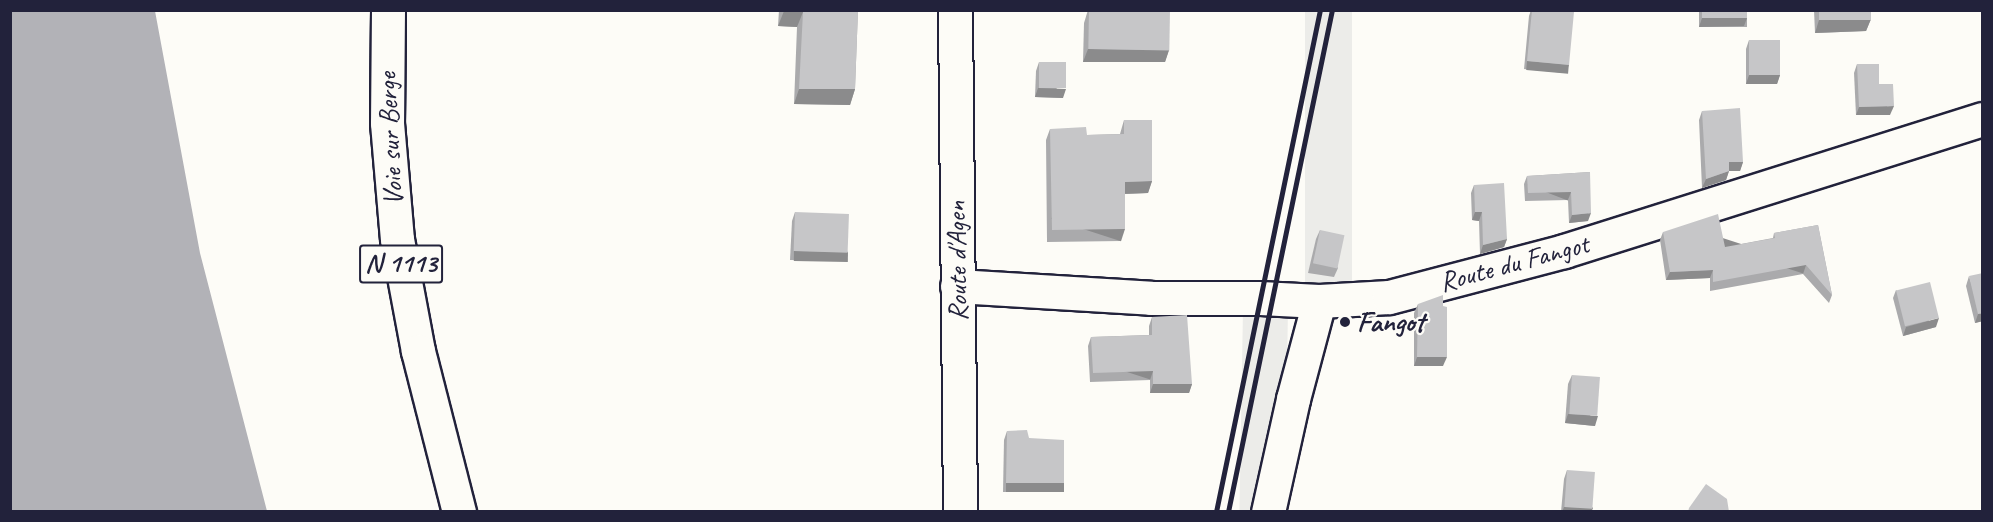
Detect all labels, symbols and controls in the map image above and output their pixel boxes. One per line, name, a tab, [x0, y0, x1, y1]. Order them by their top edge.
street label: Voie sur Berge	[370, 72, 410, 206]
street label: Route d'Agen	[939, 201, 975, 321]
street label: Route du Fangot	[1435, 227, 1593, 299]
road number: N 1113	[359, 240, 443, 288]
place label: Fangot	[1357, 305, 1424, 339]
marker: Fangot	[1338, 315, 1352, 329]

